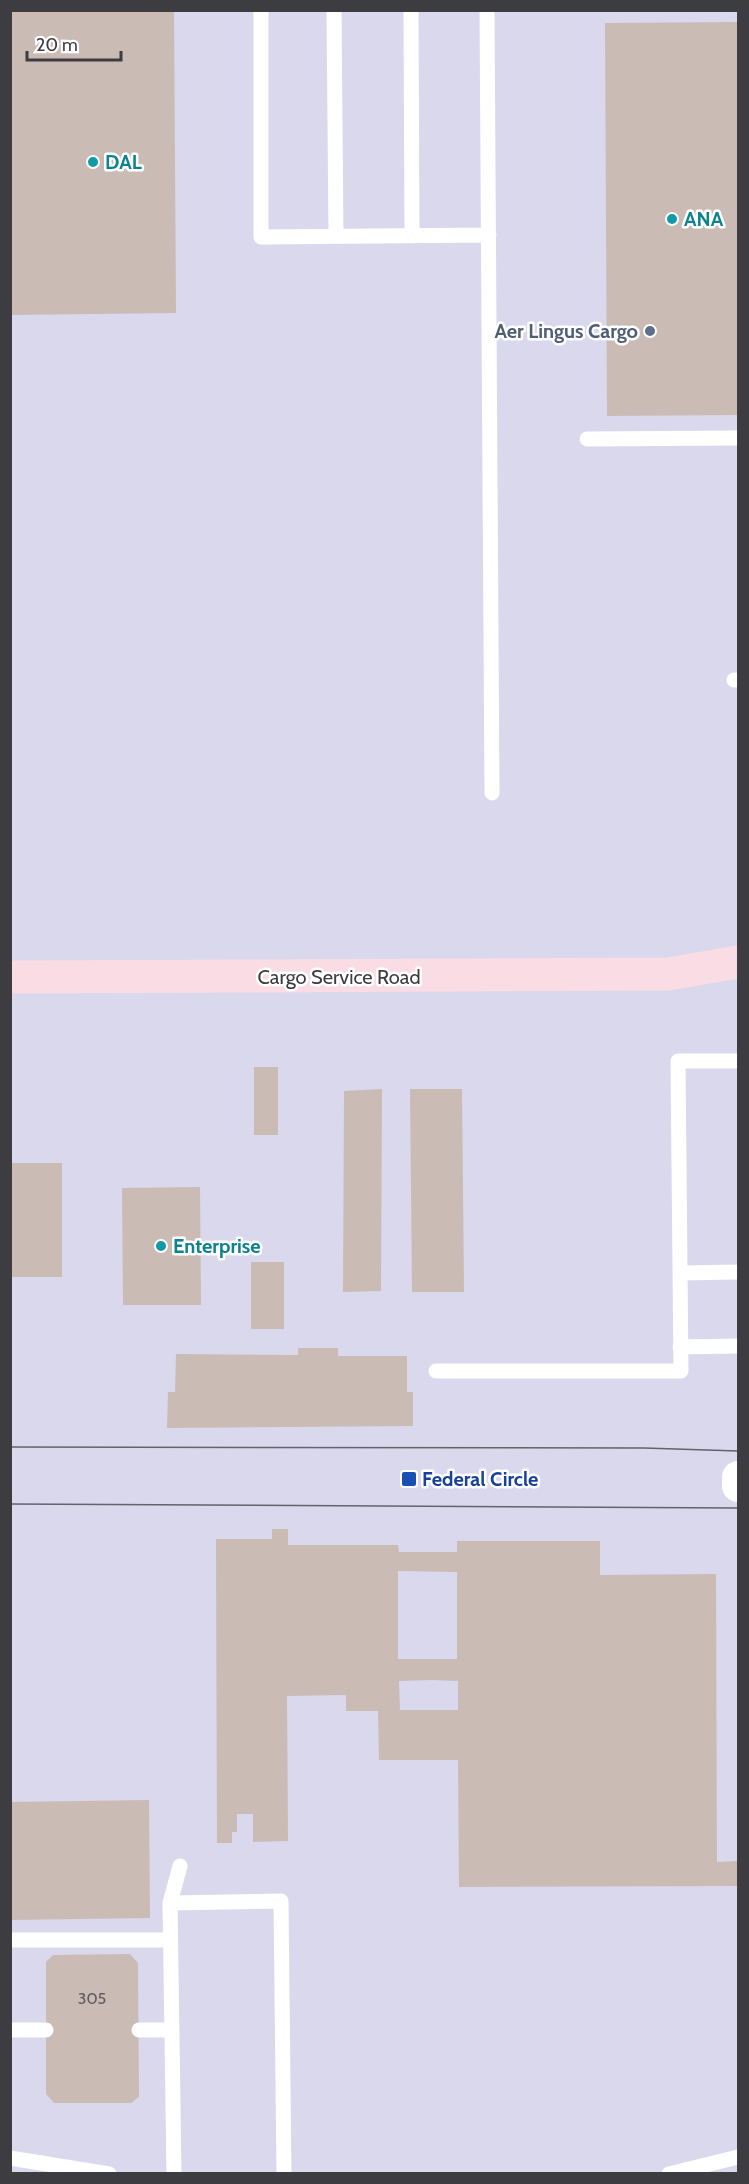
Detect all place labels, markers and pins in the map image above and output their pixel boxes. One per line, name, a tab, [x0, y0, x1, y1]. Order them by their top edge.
place label: DAL	[105, 150, 142, 174]
marker: DAL	[86, 155, 100, 169]
place label: ANA	[684, 207, 724, 231]
marker: ANA	[665, 212, 679, 226]
place label: Aer Lingus Cargo	[494, 319, 638, 343]
marker: Aer Lingus Cargo	[643, 324, 657, 338]
place label: Enterprise	[173, 1234, 261, 1258]
marker: Enterprise	[154, 1239, 168, 1253]
place label: Federal Circle	[422, 1467, 538, 1491]
marker: Federal Circle	[400, 1470, 418, 1488]

